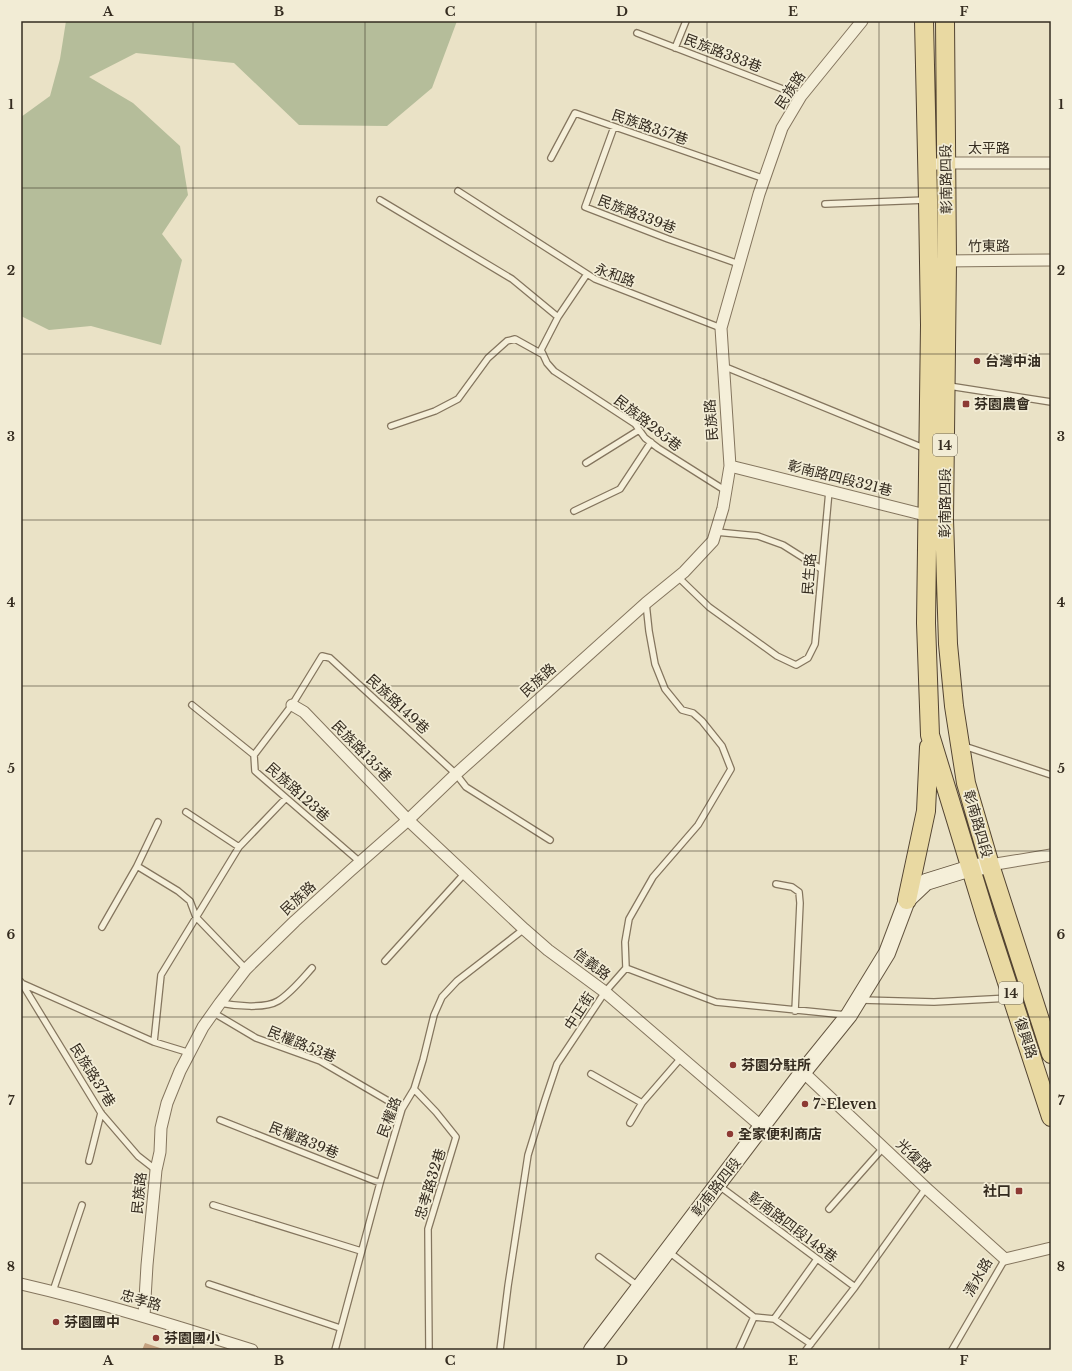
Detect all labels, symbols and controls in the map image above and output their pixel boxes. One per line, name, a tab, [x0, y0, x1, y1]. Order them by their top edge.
text: A	[102, 3, 114, 20]
text: B	[274, 3, 284, 20]
text: C	[445, 3, 456, 20]
text: D	[616, 3, 628, 20]
text: E	[788, 3, 798, 20]
text: F	[960, 3, 969, 20]
street label: 民族路383巷	[682, 30, 764, 76]
street label: 民族路	[771, 68, 809, 112]
text: 1	[8, 96, 14, 113]
text: 1	[1058, 96, 1064, 113]
street label: 民族路357巷	[609, 106, 691, 148]
street label: 太平路	[968, 139, 1010, 157]
street label: 彰南路四段	[936, 144, 956, 214]
street label: 民族路339巷	[595, 191, 679, 237]
street label: 竹東路	[968, 237, 1010, 255]
street label: 永和路	[592, 259, 638, 291]
text: 2	[7, 262, 15, 279]
text: 2	[1057, 262, 1065, 279]
place label: 台灣中油	[985, 352, 1041, 370]
marker: 台灣中油	[972, 356, 982, 366]
street label: 民族路285巷	[611, 391, 685, 455]
place label: 芬園農會	[974, 395, 1030, 413]
street label: 民族路	[701, 398, 721, 442]
marker: 芬園農會	[961, 399, 971, 409]
text: 3	[7, 428, 15, 445]
text: 3	[1057, 428, 1065, 445]
road number: 14	[933, 434, 957, 456]
street label: 彰南路四段321巷	[786, 456, 894, 500]
street label: 彰南路四段	[936, 468, 954, 538]
street label: 民生路	[798, 552, 820, 596]
text: 4	[7, 594, 16, 611]
text: 4	[1057, 594, 1066, 611]
street label: 民族路	[516, 659, 560, 701]
street label: 民族路149巷	[363, 670, 433, 738]
street label: 民族路135巷	[328, 716, 396, 786]
street label: 民族路123巷	[262, 759, 334, 825]
text: 5	[7, 760, 15, 777]
text: 5	[1057, 760, 1065, 777]
street label: 彰南路四段	[960, 788, 996, 860]
street label: 民族路	[277, 877, 319, 919]
text: 6	[7, 926, 16, 943]
text: 6	[1057, 926, 1066, 943]
street label: 信義路	[570, 944, 614, 984]
road number: 14	[999, 982, 1023, 1004]
street label: 中正街	[560, 988, 598, 1034]
street label: 復興路	[1011, 1015, 1041, 1061]
street label: 民權路53巷	[265, 1022, 339, 1066]
street label: 民族路37巷	[66, 1040, 120, 1110]
place label: 芬園分駐所	[741, 1056, 811, 1074]
marker: 芬園分駐所	[728, 1060, 738, 1070]
text: 7	[8, 1092, 15, 1109]
text: 7	[1058, 1092, 1065, 1109]
street label: 民權路	[373, 1094, 405, 1140]
place label: 7-Eleven	[813, 1095, 877, 1113]
marker: 7-Eleven	[800, 1099, 810, 1109]
street label: 民權路39巷	[266, 1118, 342, 1162]
place label: 全家便利商店	[738, 1125, 822, 1143]
marker: 全家便利商店	[725, 1129, 735, 1139]
street label: 光復路	[893, 1135, 935, 1177]
street label: 忠孝路32巷	[411, 1146, 449, 1222]
street label: 彰南路四段	[687, 1154, 745, 1220]
street label: 民族路	[128, 1171, 150, 1215]
place label: 社口	[983, 1182, 1011, 1200]
marker: 社口	[1014, 1186, 1024, 1196]
street label: 彰南路四段148巷	[745, 1188, 841, 1266]
street label: 清水路	[960, 1254, 996, 1300]
text: 8	[7, 1258, 15, 1275]
text: 8	[1057, 1258, 1065, 1275]
street label: 忠孝路	[118, 1286, 164, 1314]
place label: 芬園國中	[64, 1313, 120, 1331]
marker: 芬園國中	[51, 1317, 61, 1327]
place label: 芬園國小	[164, 1329, 220, 1347]
marker: 芬園國小	[151, 1333, 161, 1343]
text: A	[102, 1352, 114, 1369]
text: B	[274, 1352, 284, 1369]
text: C	[445, 1352, 456, 1369]
text: D	[616, 1352, 628, 1369]
text: E	[788, 1352, 798, 1369]
text: F	[960, 1352, 969, 1369]

